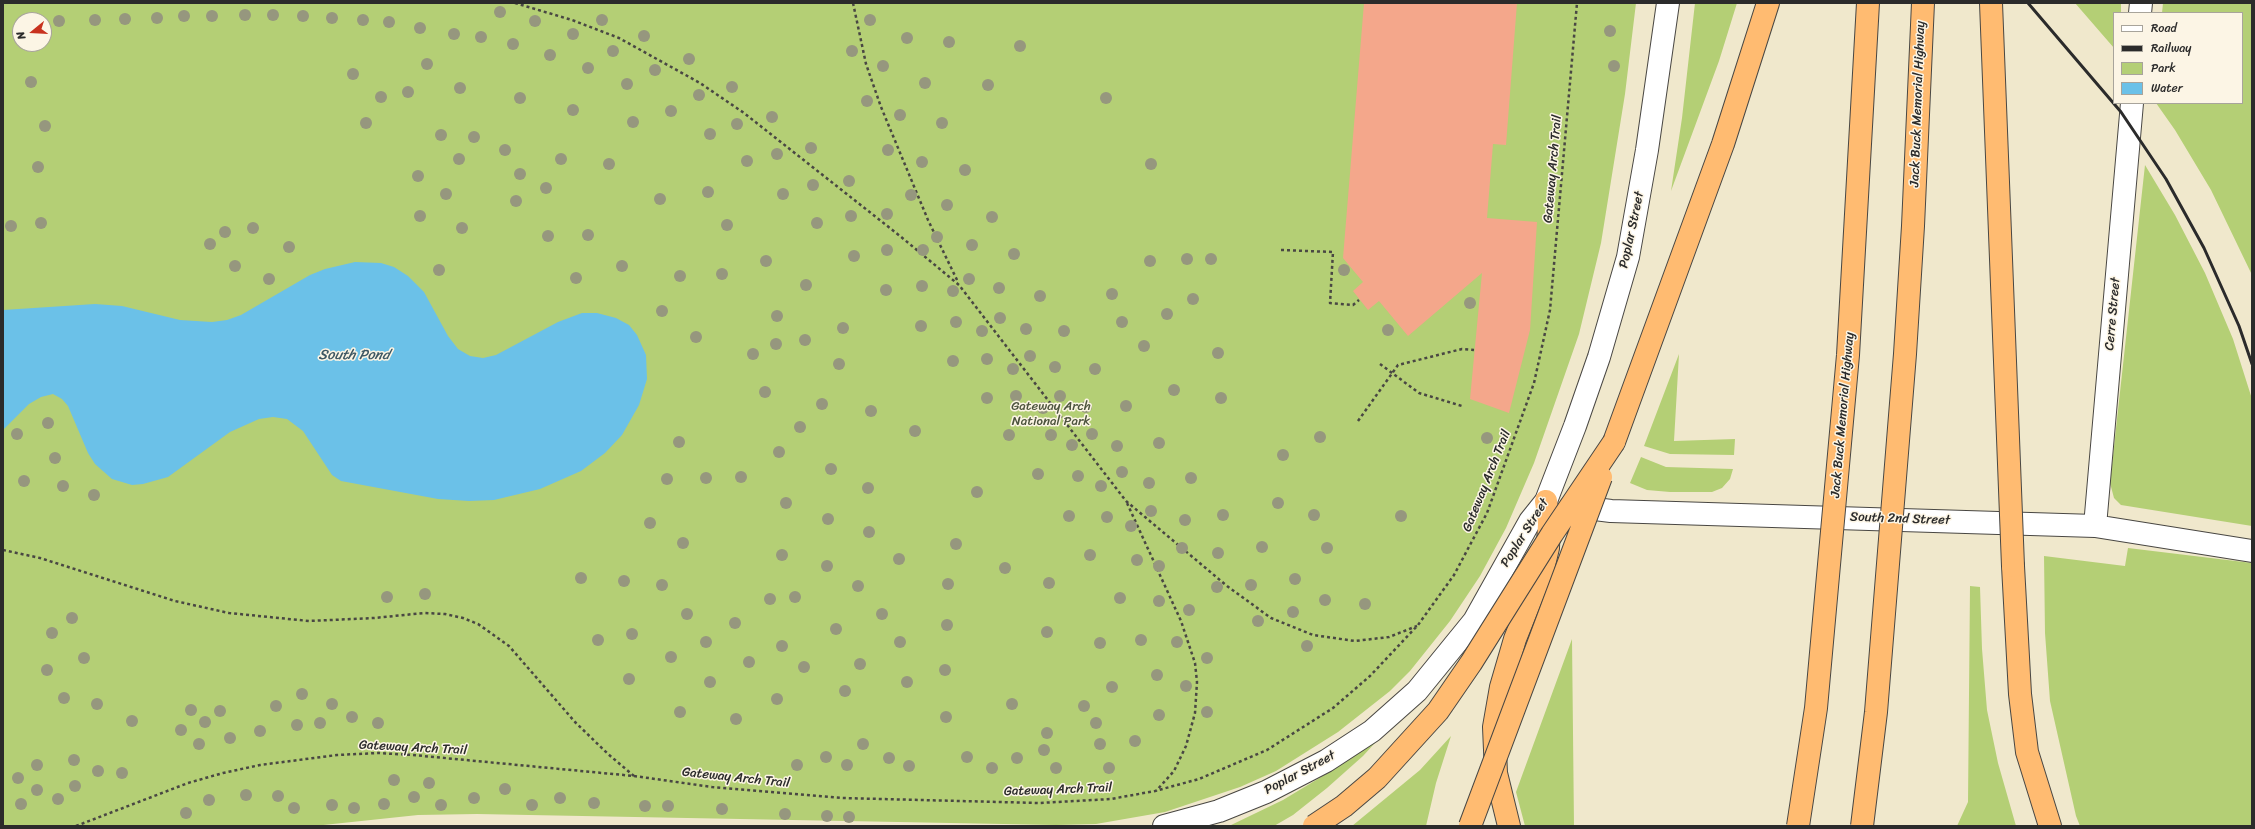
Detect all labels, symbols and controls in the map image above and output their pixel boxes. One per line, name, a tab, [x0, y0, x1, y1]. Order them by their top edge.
north arrow	[12, 12, 52, 52]
legend	[2113, 12, 2243, 104]
text: Road	[2151, 17, 2177, 39]
street label: Jack Buck Memorial Highway	[1907, 21, 1929, 187]
text: N	[11, 29, 31, 42]
text: Railway	[2151, 37, 2192, 59]
text: Park	[2151, 57, 2176, 79]
text: Water	[2151, 77, 2183, 99]
street label: Gateway Arch Trail	[1541, 114, 1565, 224]
street label: Poplar Street	[1616, 190, 1648, 270]
street label: Cerre Street	[2102, 277, 2124, 351]
street label: Jack Buck Memorial Highway	[1828, 332, 1858, 498]
water label: South Pond	[318, 347, 390, 363]
park label: Gateway Arch National Park	[1011, 399, 1091, 430]
street label: Gateway Arch Trail	[1459, 428, 1515, 534]
street label: Poplar Street	[1498, 496, 1552, 570]
street label: South 2nd Street	[1850, 509, 1950, 529]
street label: Gateway Arch Trail	[359, 737, 467, 759]
street label: Poplar Street	[1262, 748, 1338, 798]
street label: Gateway Arch Trail	[681, 765, 791, 791]
street label: Gateway Arch Trail	[1004, 780, 1112, 800]

